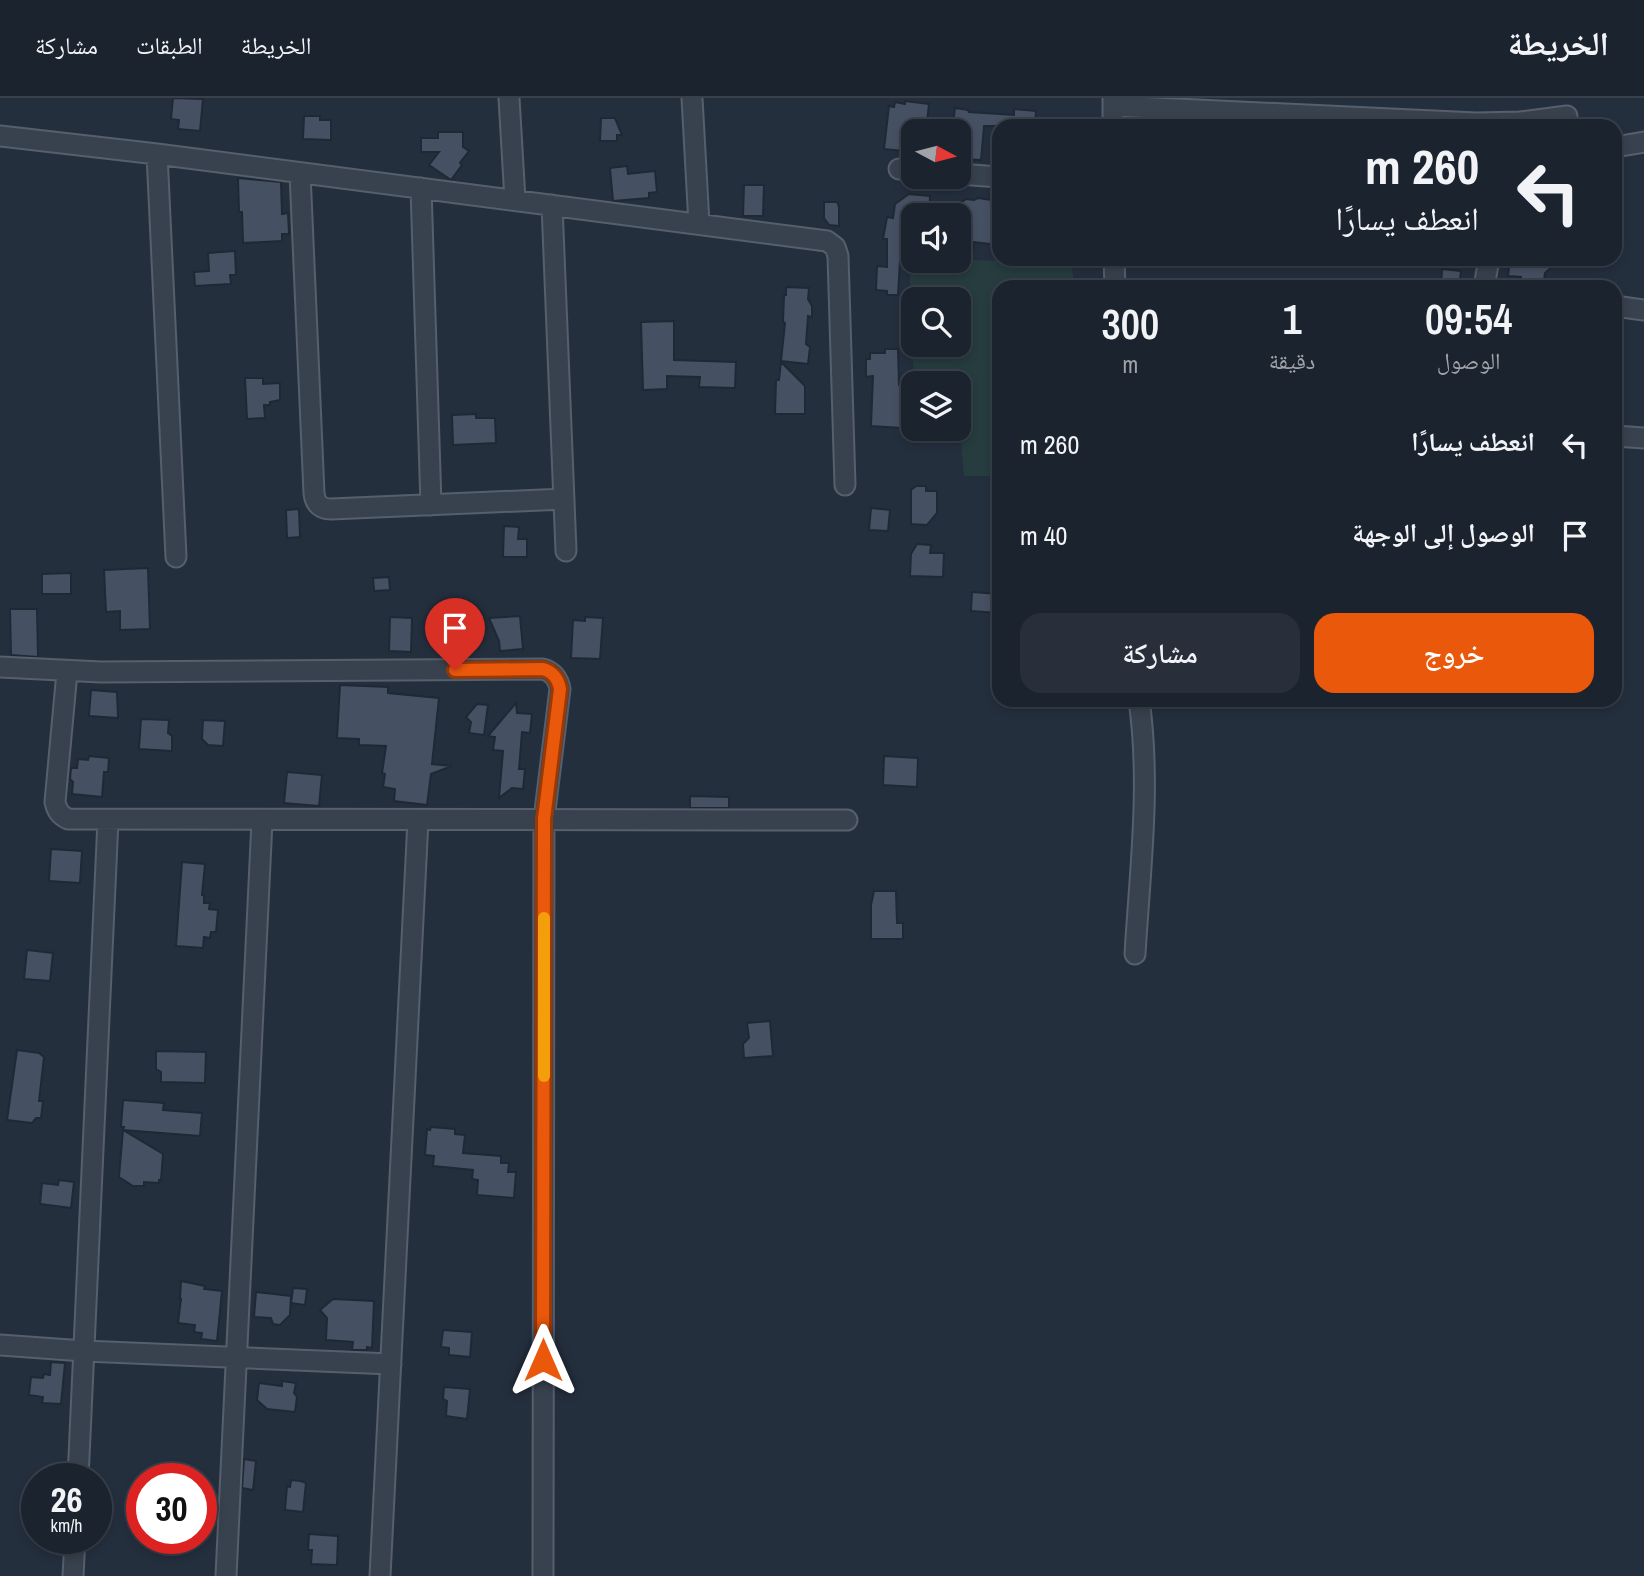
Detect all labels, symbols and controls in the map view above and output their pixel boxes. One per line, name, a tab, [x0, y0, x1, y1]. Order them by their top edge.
text: الخريطة	[1508, 21, 1609, 65]
text: مشاركة	[35, 29, 98, 61]
text: الطبقات	[136, 29, 203, 61]
text: الخريطة	[241, 29, 311, 61]
north arrow	[901, 119, 971, 189]
map controls	[901, 119, 971, 441]
text: 260 m	[1365, 133, 1479, 199]
icon: left	[1503, 147, 1594, 238]
text: انعطف يسارًا	[1336, 197, 1479, 240]
button: sound	[901, 203, 971, 273]
button: search	[901, 287, 971, 357]
text: 1	[1282, 291, 1302, 347]
text: 09:54	[1425, 291, 1512, 347]
text: 300	[1102, 296, 1159, 352]
text: دقيقة	[1269, 345, 1315, 376]
text: الوصول	[1437, 345, 1501, 376]
text: m	[1122, 349, 1138, 380]
button: layers	[901, 371, 971, 441]
text: انعطف يسارًا	[1411, 424, 1535, 459]
icon: left	[1556, 426, 1594, 464]
text: 260 m	[1020, 427, 1079, 462]
text: الوصول إلى الوجهة	[1352, 515, 1535, 550]
icon: arrive	[1556, 517, 1594, 555]
text: 40 m	[1020, 518, 1067, 553]
pin	[425, 598, 485, 670]
icon: arrive	[436, 609, 474, 647]
button: مشاركة	[1020, 613, 1300, 693]
button: خروج	[1314, 613, 1594, 693]
position arrow	[506, 1323, 580, 1397]
speed limit sign: 30	[126, 1463, 217, 1554]
text: 26	[51, 1476, 82, 1523]
text: km/h	[51, 1513, 83, 1538]

